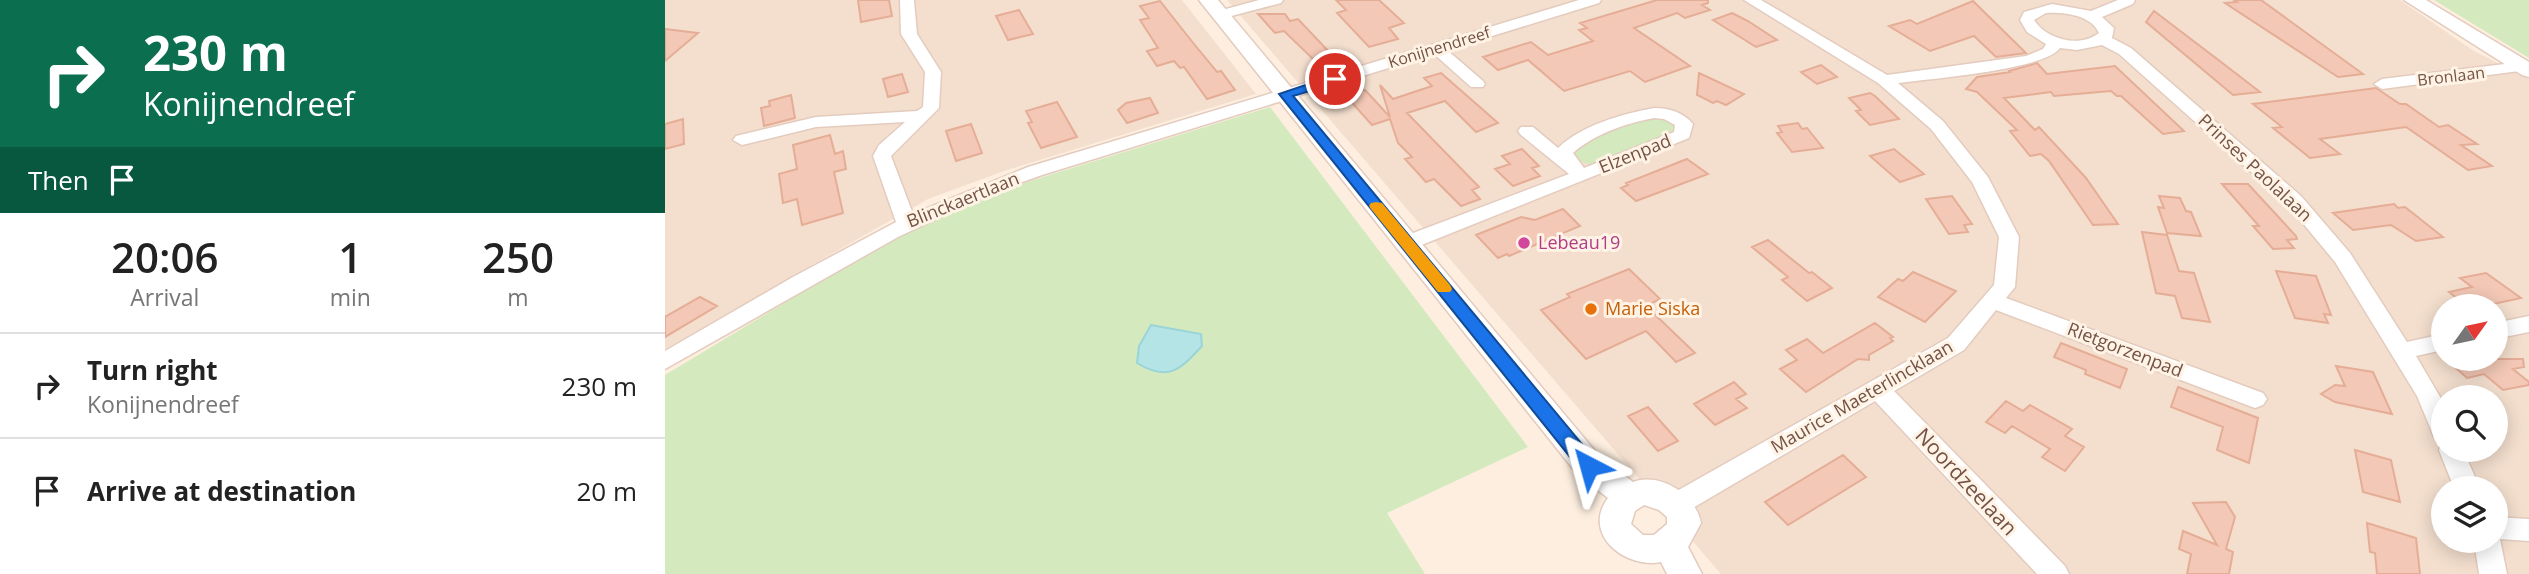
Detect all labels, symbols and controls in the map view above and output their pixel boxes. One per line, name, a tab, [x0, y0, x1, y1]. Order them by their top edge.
text: 230 m	[143, 19, 288, 85]
street label: Konijnendreef	[1385, 21, 1494, 73]
icon: right	[28, 28, 119, 119]
pin	[1305, 49, 1365, 109]
icon: arrive	[1316, 60, 1354, 98]
street label: Bronlaan	[2416, 61, 2486, 91]
text: Konijnendreef	[143, 82, 354, 125]
street label: Prinses Paolalaan	[2194, 108, 2318, 226]
street label: Elzenpad	[1595, 128, 1674, 178]
icon: arrive	[103, 161, 141, 199]
text: Then	[28, 162, 89, 198]
street label: Blinckaertlaan	[903, 166, 1022, 233]
text: 20:06	[111, 228, 219, 285]
text: 1	[338, 228, 362, 285]
text: 250	[482, 228, 554, 285]
place label: Lebeau19	[1538, 230, 1620, 254]
marker: Lebeau19	[1516, 235, 1532, 251]
text: Arrival	[130, 281, 199, 313]
text: min	[330, 281, 371, 313]
text: m	[507, 281, 529, 313]
north arrow	[2431, 294, 2508, 371]
map controls	[2431, 294, 2508, 553]
place label: Marie Siska	[1605, 296, 1700, 320]
marker: Marie Siska	[1583, 301, 1599, 317]
street label: Rietgorzenpad	[2064, 316, 2186, 382]
street label: Maurice Maeterlincklaan	[1766, 334, 1957, 458]
text: Turn right	[87, 352, 218, 388]
icon: right	[28, 367, 66, 405]
text: 230 m	[562, 368, 637, 404]
button: search	[2431, 385, 2508, 462]
text: Konijnendreef	[87, 388, 239, 420]
street label: Noordzeelaan	[1910, 422, 2024, 541]
position arrow	[1552, 429, 1626, 503]
icon: arrive	[28, 472, 66, 510]
text: Arrive at destination	[87, 473, 356, 509]
text: 20 m	[576, 473, 637, 509]
button: layers	[2431, 476, 2508, 553]

